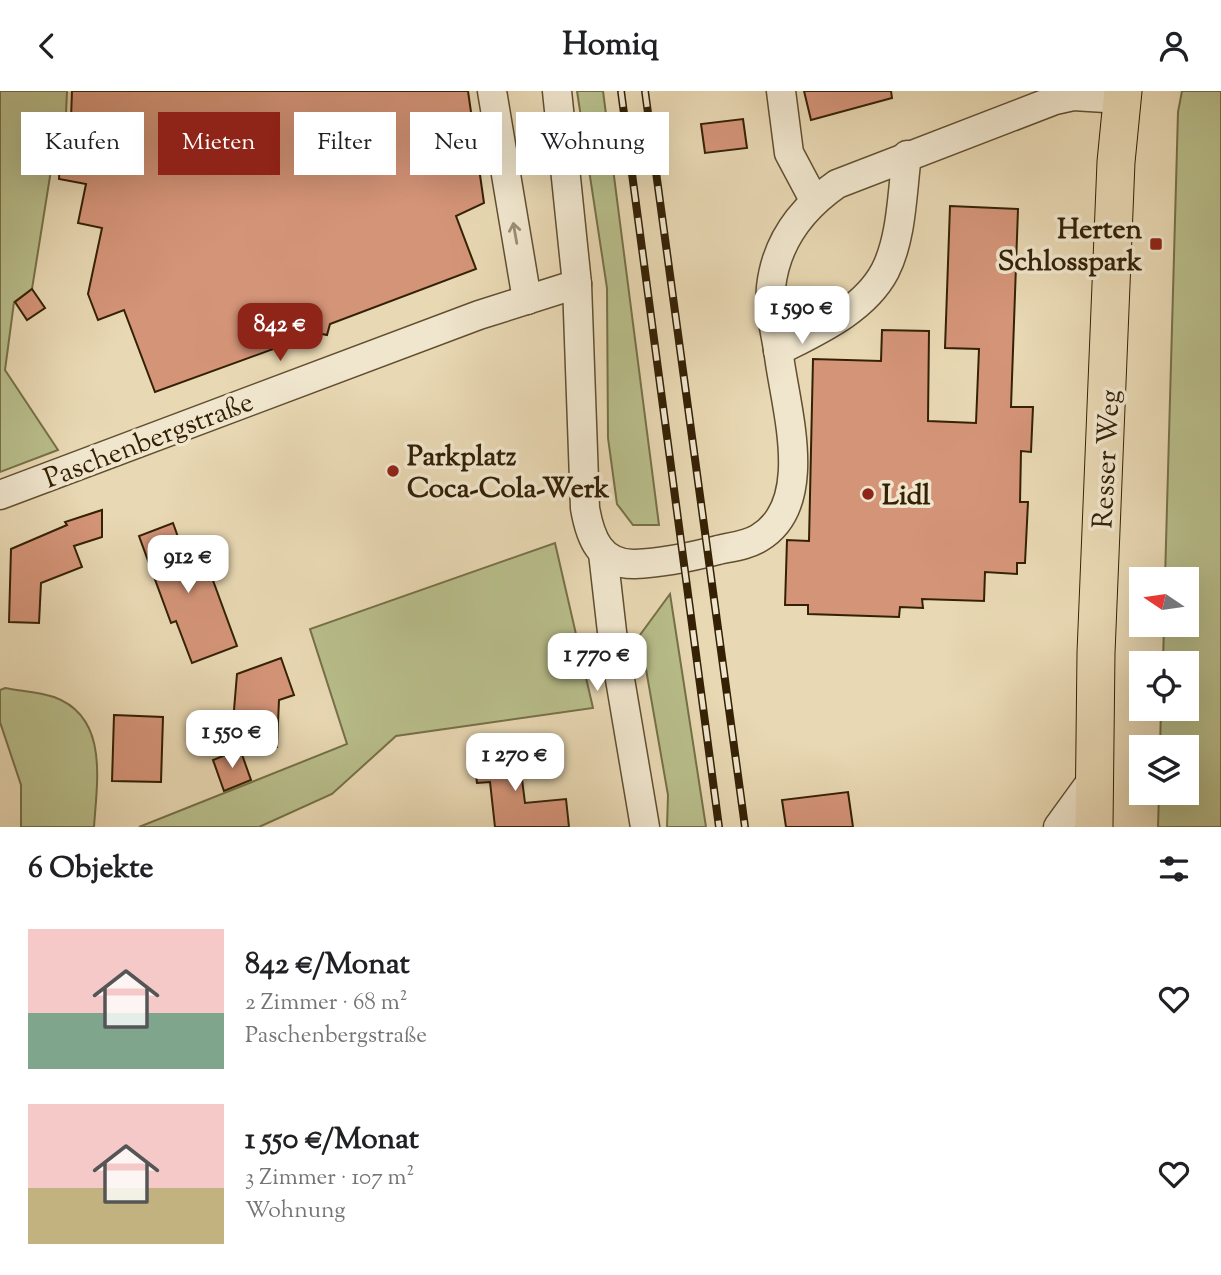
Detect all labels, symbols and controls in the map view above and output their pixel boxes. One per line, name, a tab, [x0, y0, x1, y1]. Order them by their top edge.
text: Homiq	[562, 23, 659, 69]
icon: back	[28, 27, 66, 65]
icon: person	[1155, 27, 1193, 65]
chip: Kaufen	[21, 112, 144, 175]
chip: Mieten	[158, 112, 280, 175]
chip: Filter	[294, 112, 396, 175]
chip: Neu	[410, 112, 502, 175]
chip: Wohnung	[516, 112, 669, 175]
place label: Herten Schlosspark	[998, 211, 1143, 283]
one-way arrow	[508, 222, 522, 244]
marker: Herten Schlosspark	[1148, 236, 1164, 252]
pin: 1 590 €	[737, 287, 867, 346]
text: 1 590 €	[771, 292, 833, 325]
pin: 842 €	[231, 303, 329, 363]
text: 842 €	[254, 309, 306, 342]
street label: Paschenbergstraße	[38, 383, 260, 500]
street label: Resser Weg	[1084, 389, 1132, 530]
place label: Parkplatz Coca-Cola-Werk	[407, 438, 610, 510]
marker: Parkplatz Coca-Cola-Werk	[385, 463, 401, 479]
place label: Lidl	[882, 477, 931, 517]
marker: Lidl	[860, 486, 876, 502]
pin: 912 €	[139, 535, 237, 595]
text: 912 €	[164, 541, 212, 574]
north arrow	[1129, 567, 1199, 637]
map controls	[1129, 567, 1199, 805]
pin: 1 770 €	[532, 633, 662, 693]
text: 1 770 €	[564, 639, 630, 672]
button: locate	[1129, 651, 1199, 721]
pin: 1 550 €	[167, 711, 297, 770]
text: 1 550 €	[202, 716, 262, 749]
pin: 1 270 €	[450, 733, 580, 793]
button: layers	[1129, 735, 1199, 805]
text: 1 270 €	[482, 739, 548, 772]
text: 6 Objekte	[28, 848, 154, 891]
icon: filters	[1155, 850, 1193, 888]
text: 842 €/Monat	[245, 944, 410, 987]
icon: home	[84, 957, 168, 1041]
icon: heart	[1155, 980, 1193, 1018]
text: 2 Zimmer · 68 m²	[245, 987, 408, 1020]
text: Paschenbergstraße	[245, 1020, 427, 1053]
text: 1 550 €/Monat	[245, 1119, 419, 1162]
icon: home	[84, 1132, 168, 1216]
icon: heart	[1155, 1155, 1193, 1193]
text: 3 Zimmer · 107 m²	[245, 1162, 414, 1195]
text: Wohnung	[245, 1195, 345, 1228]

